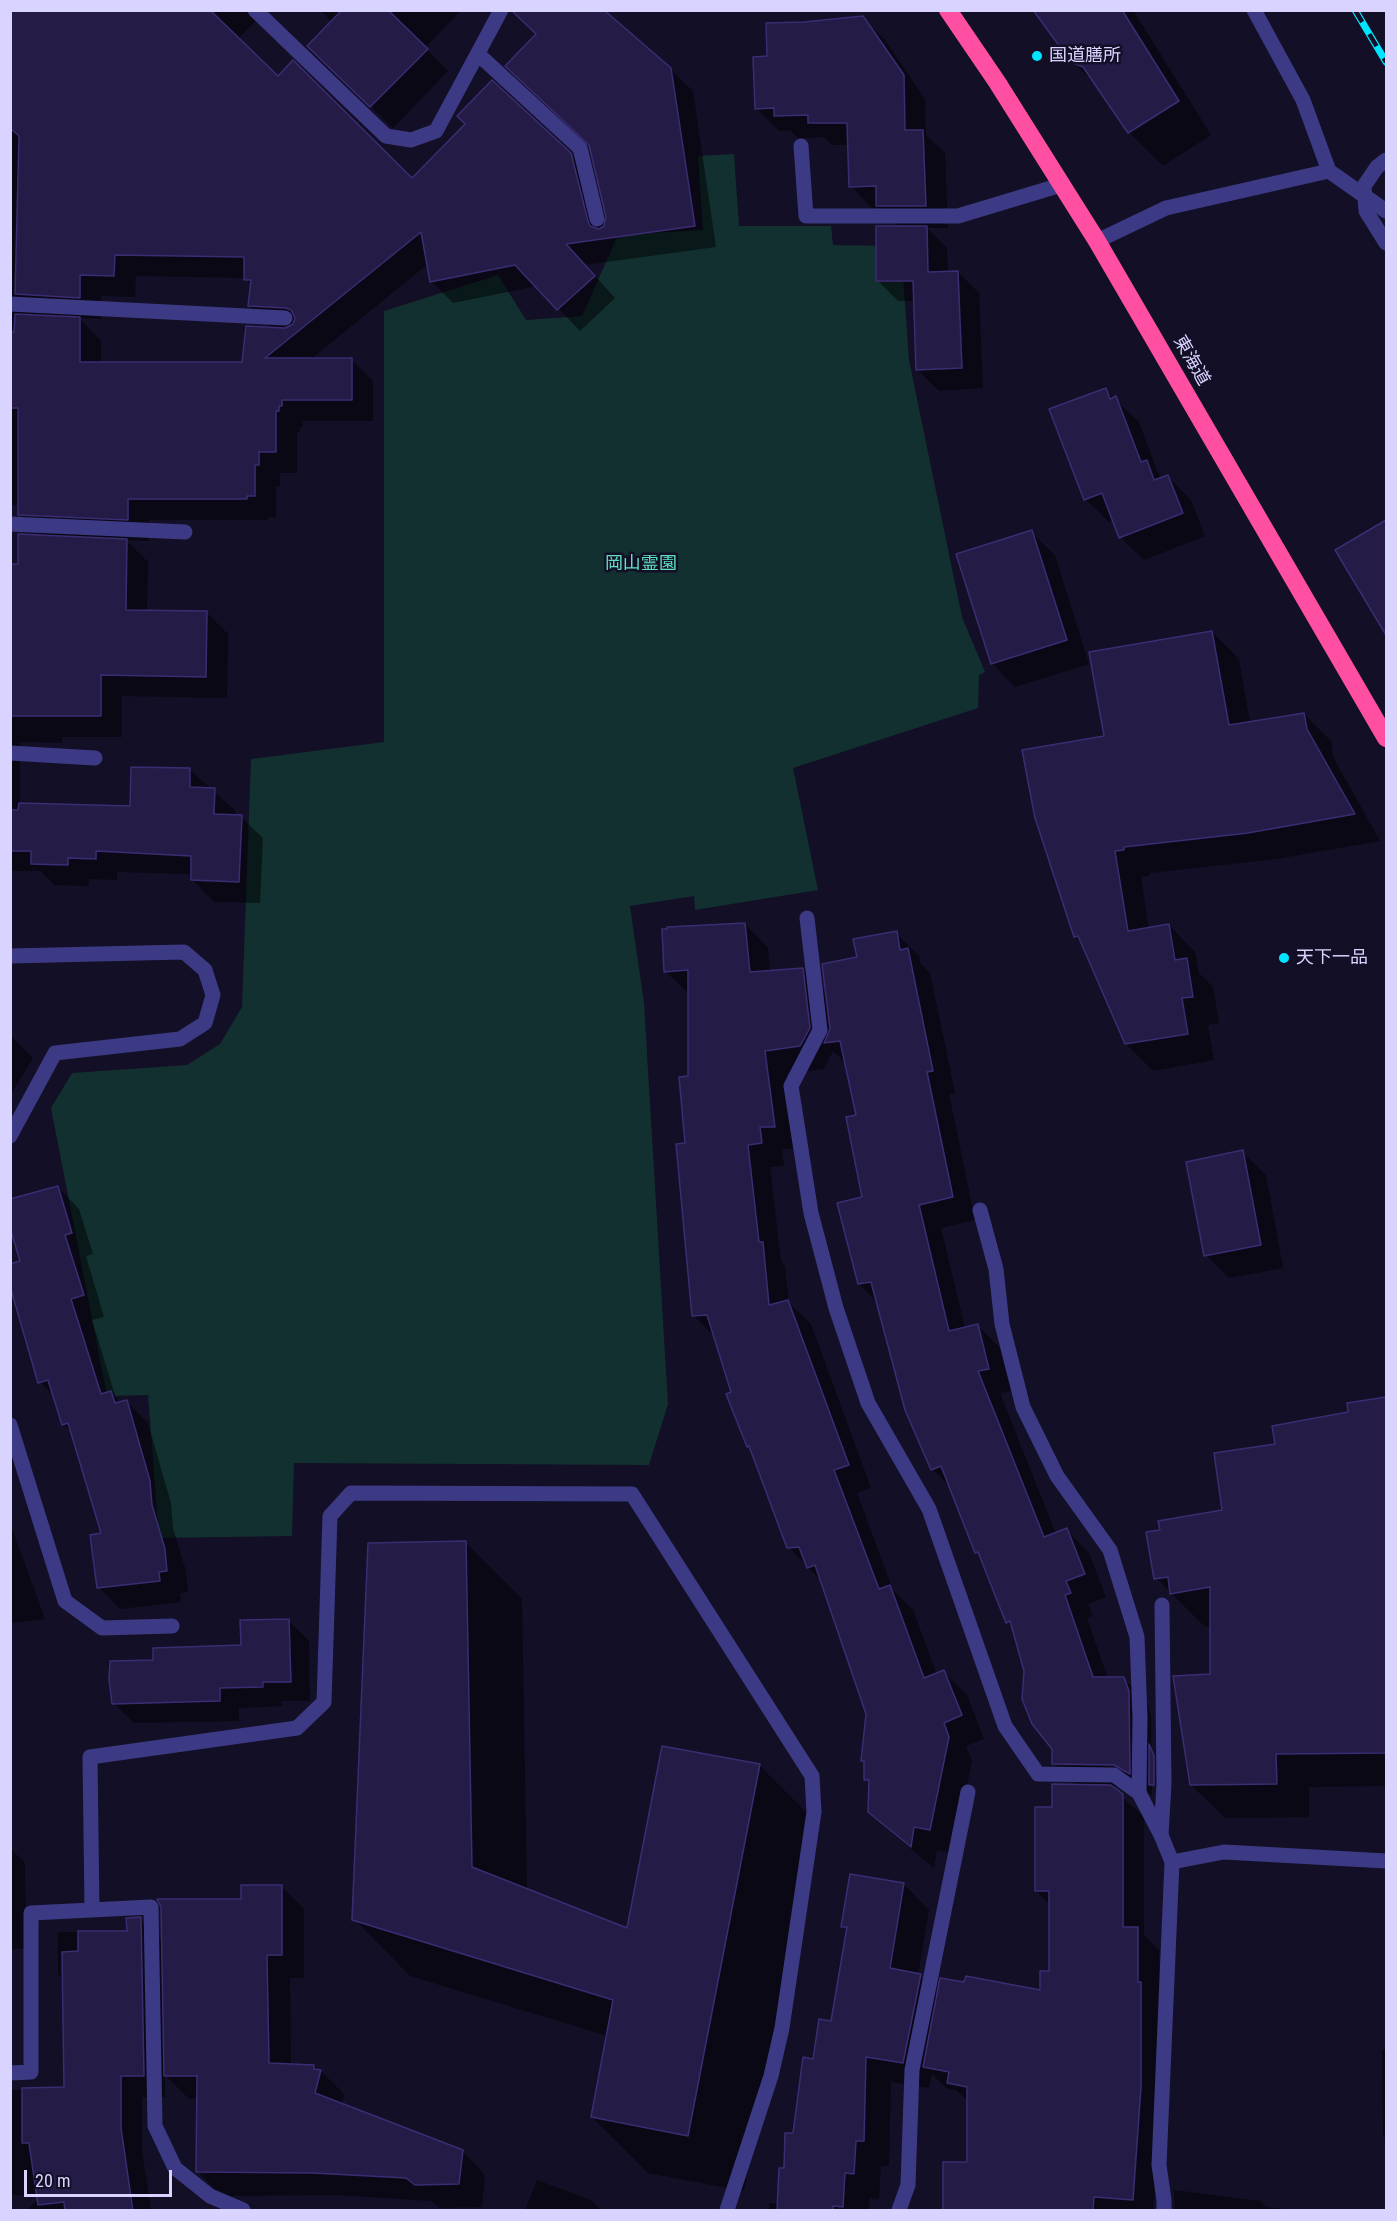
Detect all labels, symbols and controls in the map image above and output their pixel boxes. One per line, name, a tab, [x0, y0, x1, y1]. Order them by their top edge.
place label: 国道膳所	[1049, 45, 1121, 67]
marker: 国道膳所	[1030, 49, 1044, 63]
street label: 東海道	[1168, 332, 1214, 390]
park label: 岡山霊園	[605, 553, 677, 575]
place label: 天下一品	[1296, 947, 1368, 969]
marker: 天下一品	[1277, 951, 1291, 965]
scale bar	[27, 2158, 176, 2196]
text: 20 m	[35, 2170, 70, 2191]

